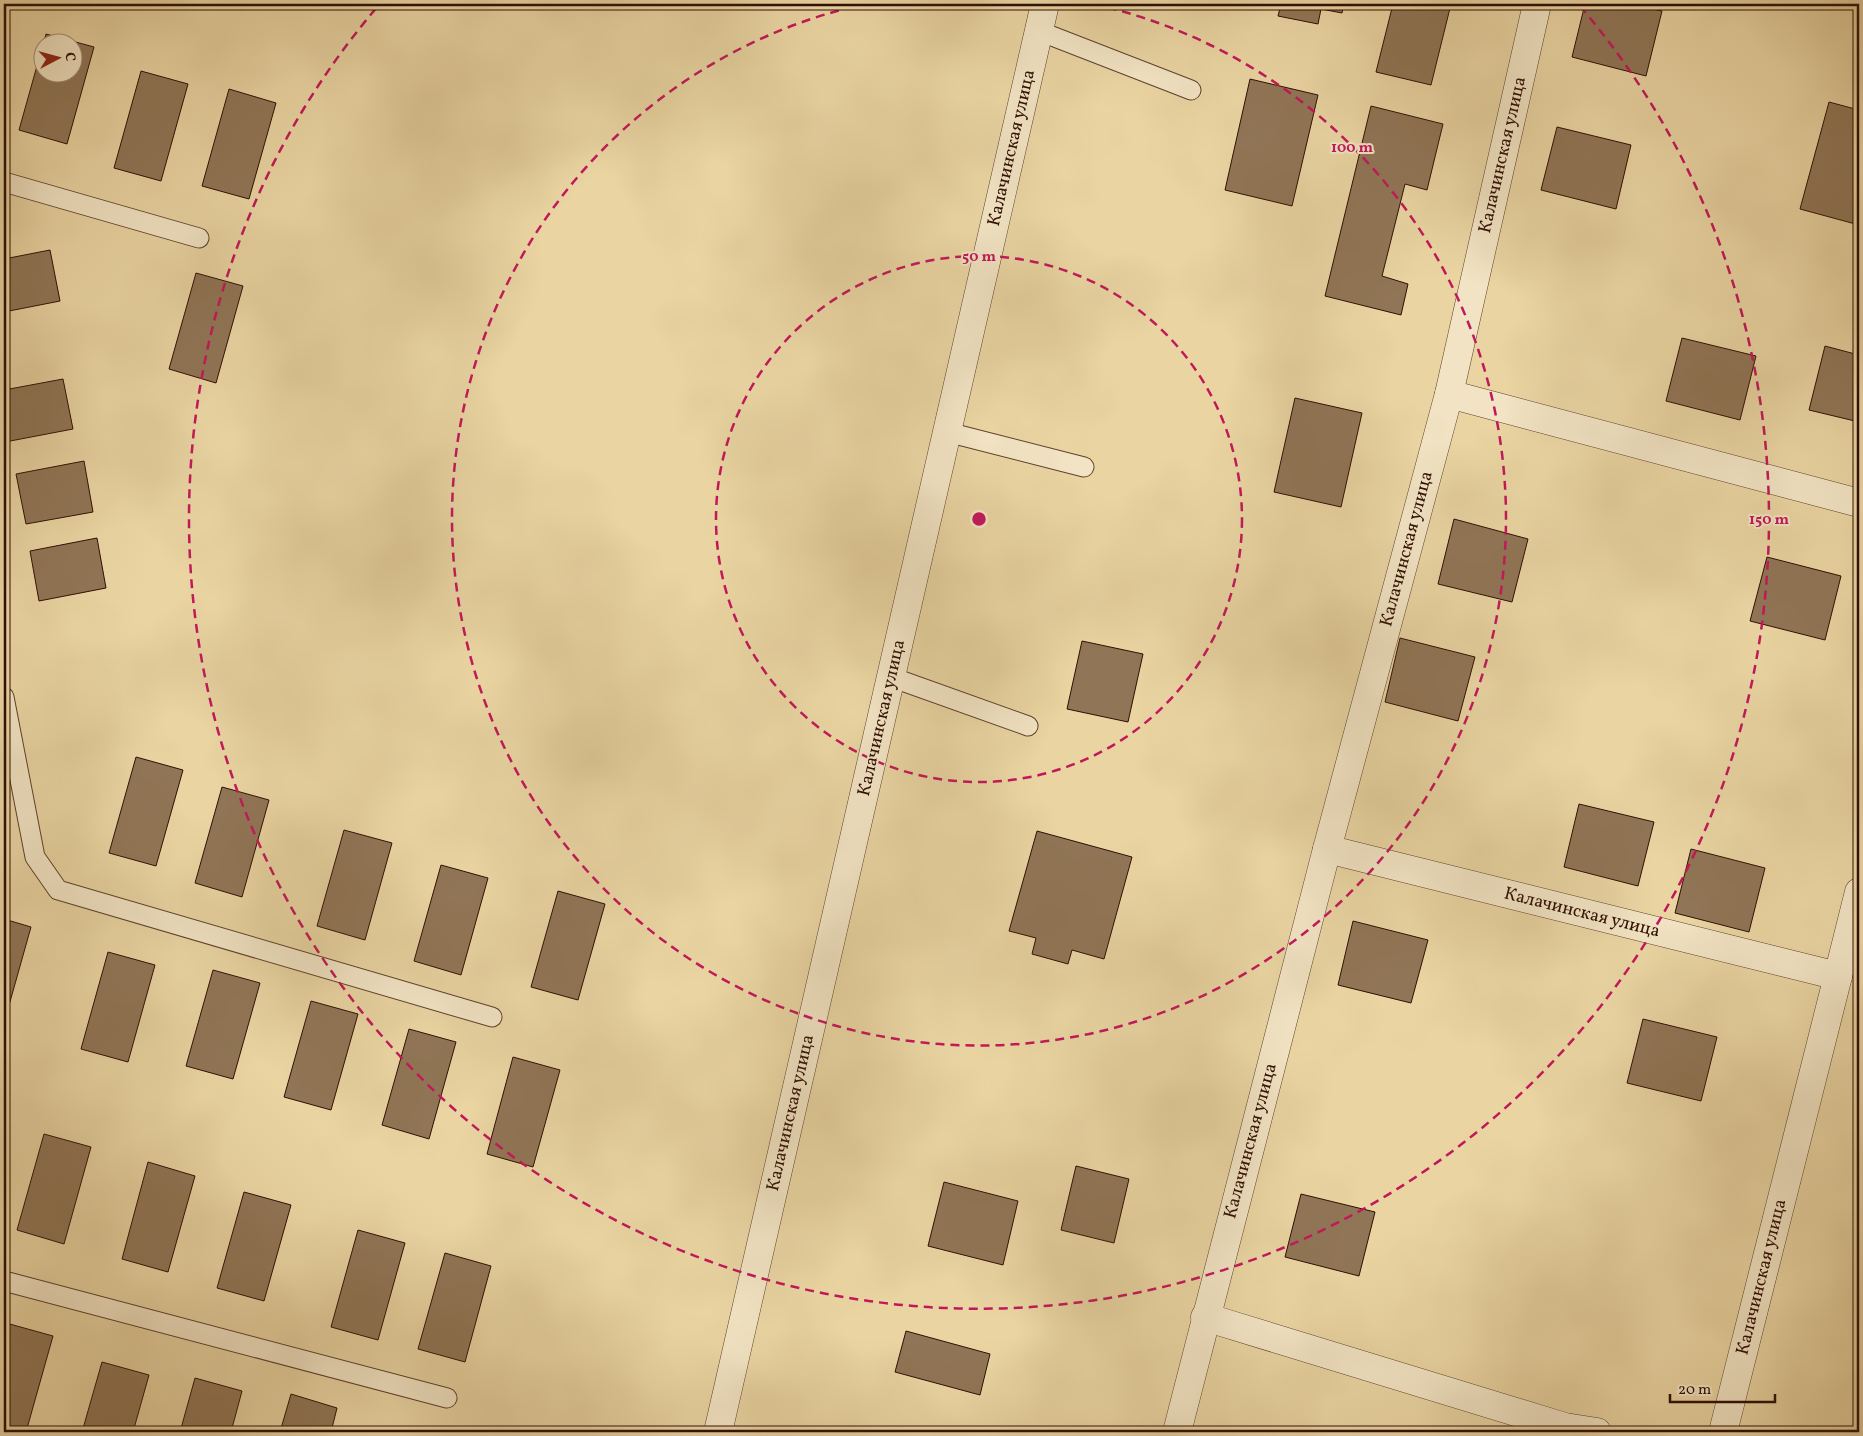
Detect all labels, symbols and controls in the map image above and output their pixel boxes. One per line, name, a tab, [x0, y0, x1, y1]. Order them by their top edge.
north arrow	[32, 32, 82, 82]
text: С	[60, 51, 79, 62]
street label: Калачинская улица	[982, 67, 1042, 229]
street label: Калачинская улица	[1473, 74, 1533, 236]
text: 100 m	[1331, 138, 1374, 159]
text: 50 m	[962, 247, 996, 268]
street label: Калачинская улица	[1374, 468, 1440, 630]
centre of rings	[970, 510, 988, 528]
text: 150 m	[1749, 510, 1789, 531]
street label: Калачинская улица	[852, 637, 912, 799]
street label: Калачинская улица	[1501, 882, 1663, 944]
street label: Калачинская улица	[761, 1032, 821, 1194]
street label: Калачинская улица	[1218, 1060, 1284, 1222]
street label: Калачинская улица	[1731, 1196, 1793, 1358]
scale bar	[1670, 1371, 1776, 1403]
text: 20 m	[1678, 1380, 1711, 1401]

